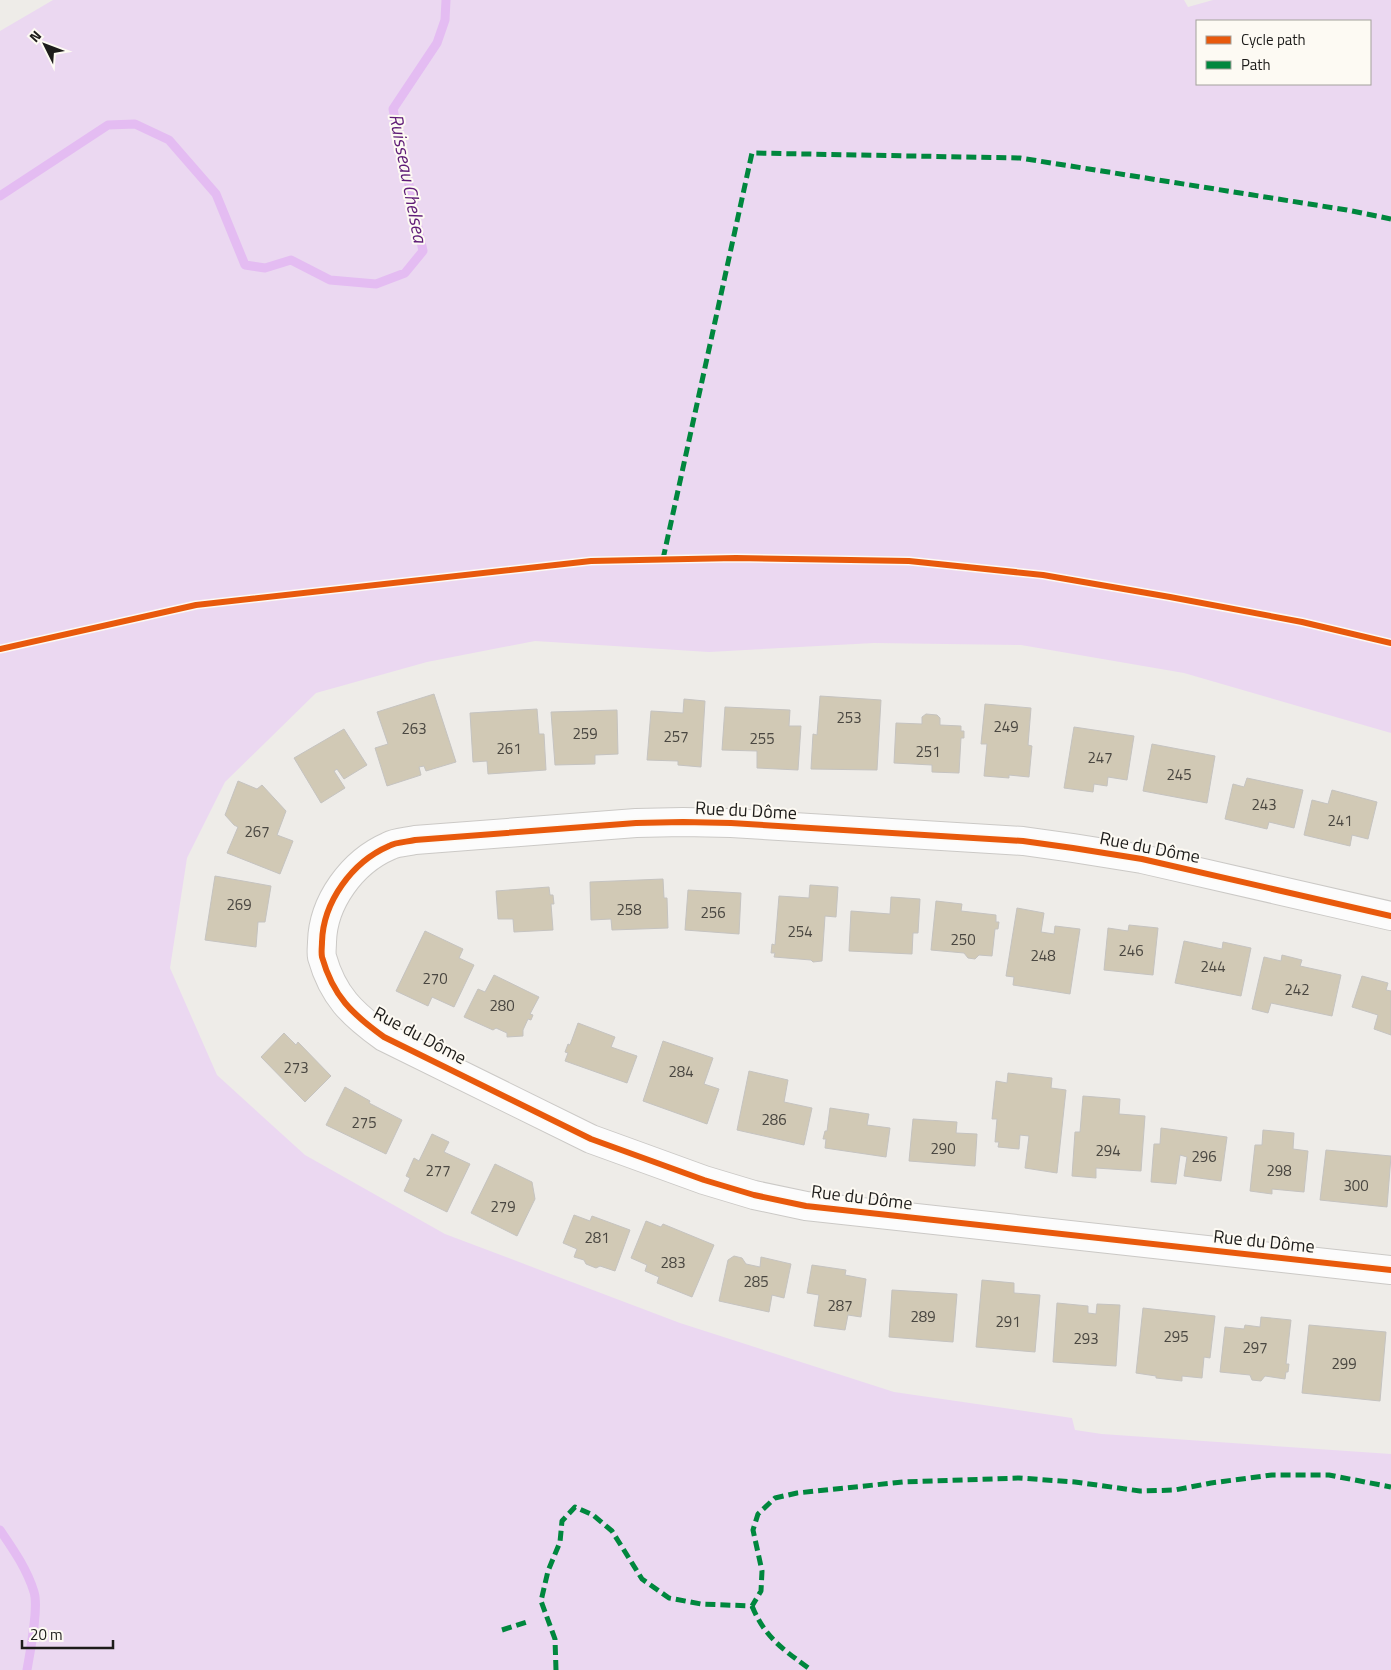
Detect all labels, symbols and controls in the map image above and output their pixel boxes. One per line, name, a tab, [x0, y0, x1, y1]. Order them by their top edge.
north arrow	[20, 20, 70, 70]
legend	[1196, 20, 1371, 85]
text: N	[24, 25, 46, 47]
text: Cycle path	[1241, 28, 1306, 51]
text: Path	[1241, 53, 1271, 76]
water label: Ruisseau Chelsea	[382, 111, 436, 246]
house number: 253	[836, 706, 862, 729]
house number: 249	[993, 715, 1019, 738]
house number: 263	[401, 717, 427, 740]
house number: 259	[572, 722, 598, 745]
house number: 257	[663, 725, 689, 748]
house number: 255	[749, 727, 775, 750]
house number: 261	[496, 737, 522, 760]
house number: 251	[915, 740, 941, 763]
house number: 247	[1087, 746, 1113, 769]
house number: 245	[1166, 763, 1192, 786]
house number: 243	[1251, 793, 1277, 816]
street label: Rue du Dôme	[694, 794, 798, 826]
house number: 241	[1327, 809, 1353, 832]
house number: 267	[244, 820, 270, 843]
street label: Rue du Dôme	[1097, 824, 1203, 870]
house number: 269	[226, 893, 252, 916]
house number: 258	[616, 898, 642, 921]
house number: 256	[700, 901, 726, 924]
house number: 254	[787, 920, 813, 943]
house number: 250	[950, 928, 976, 951]
house number: 246	[1118, 939, 1144, 962]
house number: 248	[1030, 944, 1056, 967]
house number: 244	[1200, 955, 1226, 978]
house number: 270	[422, 967, 448, 990]
house number: 242	[1284, 978, 1310, 1001]
house number: 280	[489, 994, 515, 1017]
street label: Rue du Dôme	[369, 999, 471, 1071]
house number: 273	[283, 1056, 309, 1079]
house number: 284	[668, 1060, 694, 1083]
house number: 286	[761, 1108, 787, 1131]
house number: 275	[351, 1111, 377, 1134]
house number: 290	[930, 1137, 956, 1160]
house number: 294	[1095, 1139, 1121, 1162]
house number: 296	[1191, 1145, 1217, 1168]
house number: 277	[425, 1159, 451, 1182]
house number: 298	[1266, 1159, 1292, 1182]
house number: 300	[1343, 1174, 1369, 1197]
street label: Rue du Dôme	[810, 1177, 914, 1217]
house number: 279	[490, 1195, 516, 1218]
street label: Rue du Dôme	[1212, 1222, 1316, 1260]
house number: 281	[584, 1226, 610, 1249]
house number: 283	[660, 1251, 686, 1274]
house number: 285	[743, 1270, 769, 1293]
house number: 287	[827, 1294, 853, 1317]
house number: 289	[910, 1305, 936, 1328]
house number: 291	[995, 1310, 1021, 1333]
house number: 295	[1163, 1325, 1189, 1348]
house number: 293	[1073, 1327, 1099, 1350]
house number: 297	[1242, 1336, 1268, 1359]
house number: 299	[1331, 1352, 1357, 1375]
scale bar	[22, 1618, 114, 1650]
text: 20 m	[30, 1623, 63, 1646]

